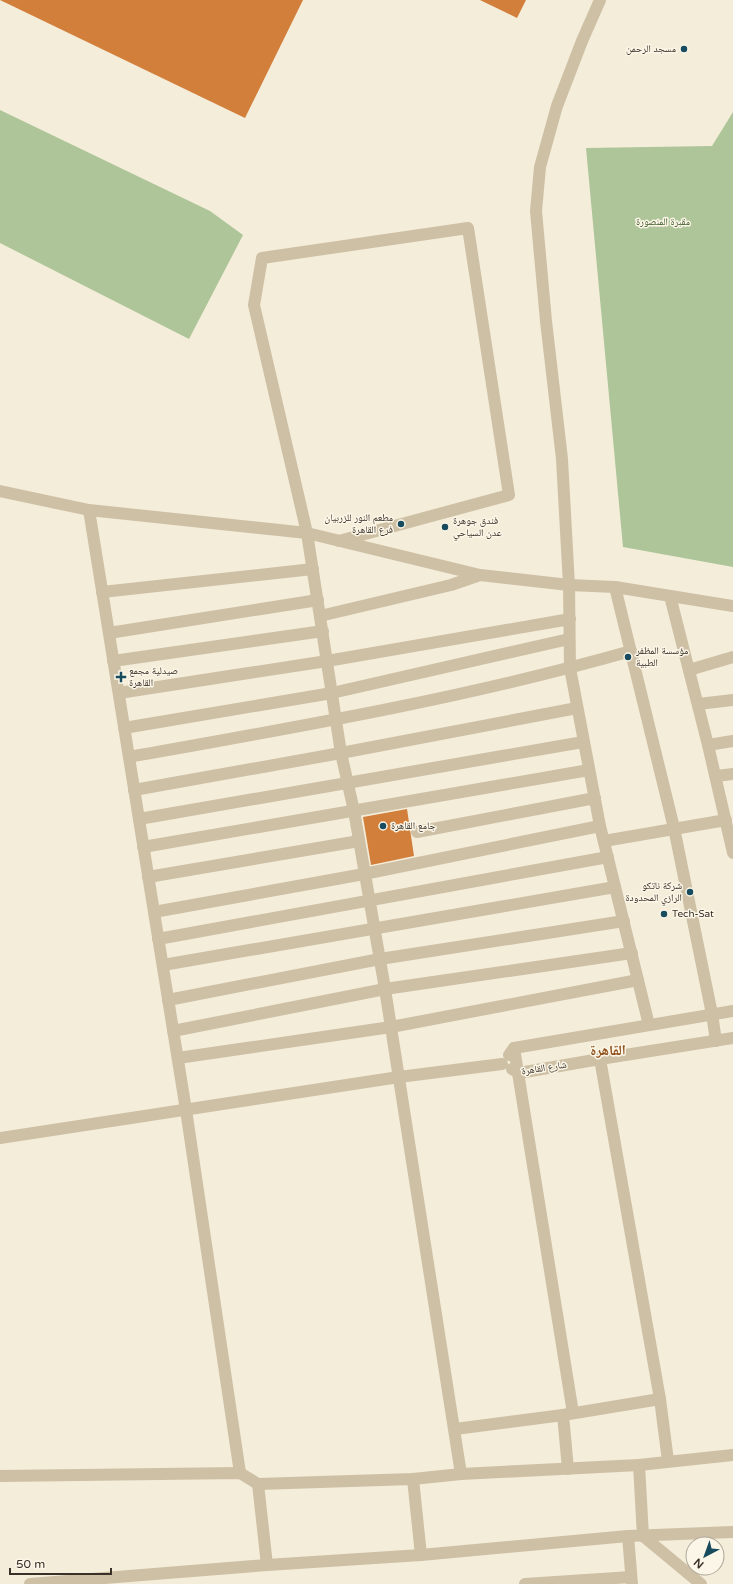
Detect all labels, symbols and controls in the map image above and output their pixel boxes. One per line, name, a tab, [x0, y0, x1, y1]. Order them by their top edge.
place label: مسجد الرحمن	[626, 43, 676, 55]
marker: مسجد الرحمن	[679, 44, 689, 54]
park label: مقبرة المنصورة	[636, 216, 690, 228]
place label: مطعم النور للزربيان فرع القاهرة	[324, 512, 393, 536]
place label: فندق جوهرة عدن السياحي	[453, 515, 502, 541]
marker: مطعم النور للزربيان فرع القاهرة	[396, 519, 406, 529]
marker: فندق جوهرة عدن السياحي	[440, 522, 450, 532]
place label: مؤسسة المظفر الطبية	[635, 645, 689, 669]
marker: مؤسسة المظفر الطبية	[623, 652, 633, 662]
place label: صيدلية مجمع القاهرة	[129, 665, 178, 689]
marker: صيدلية مجمع القاهرة	[116, 672, 126, 682]
place label: جامع القاهرة	[391, 820, 437, 832]
marker: جامع القاهرة	[378, 821, 388, 831]
place label: شركة ناتكو الرازي المحدودة	[626, 880, 682, 906]
marker: شركة ناتكو الرازي المحدودة	[685, 887, 695, 897]
place label: Tech-Sat	[672, 908, 714, 920]
marker: Tech-Sat	[659, 909, 669, 919]
district label: القاهرة	[590, 1042, 626, 1059]
street label: شارع القاهرة	[520, 1058, 568, 1078]
north arrow	[685, 1536, 725, 1576]
scale bar	[10, 1550, 111, 1576]
text: N	[691, 1555, 706, 1571]
text: 50 m	[16, 1557, 45, 1571]

